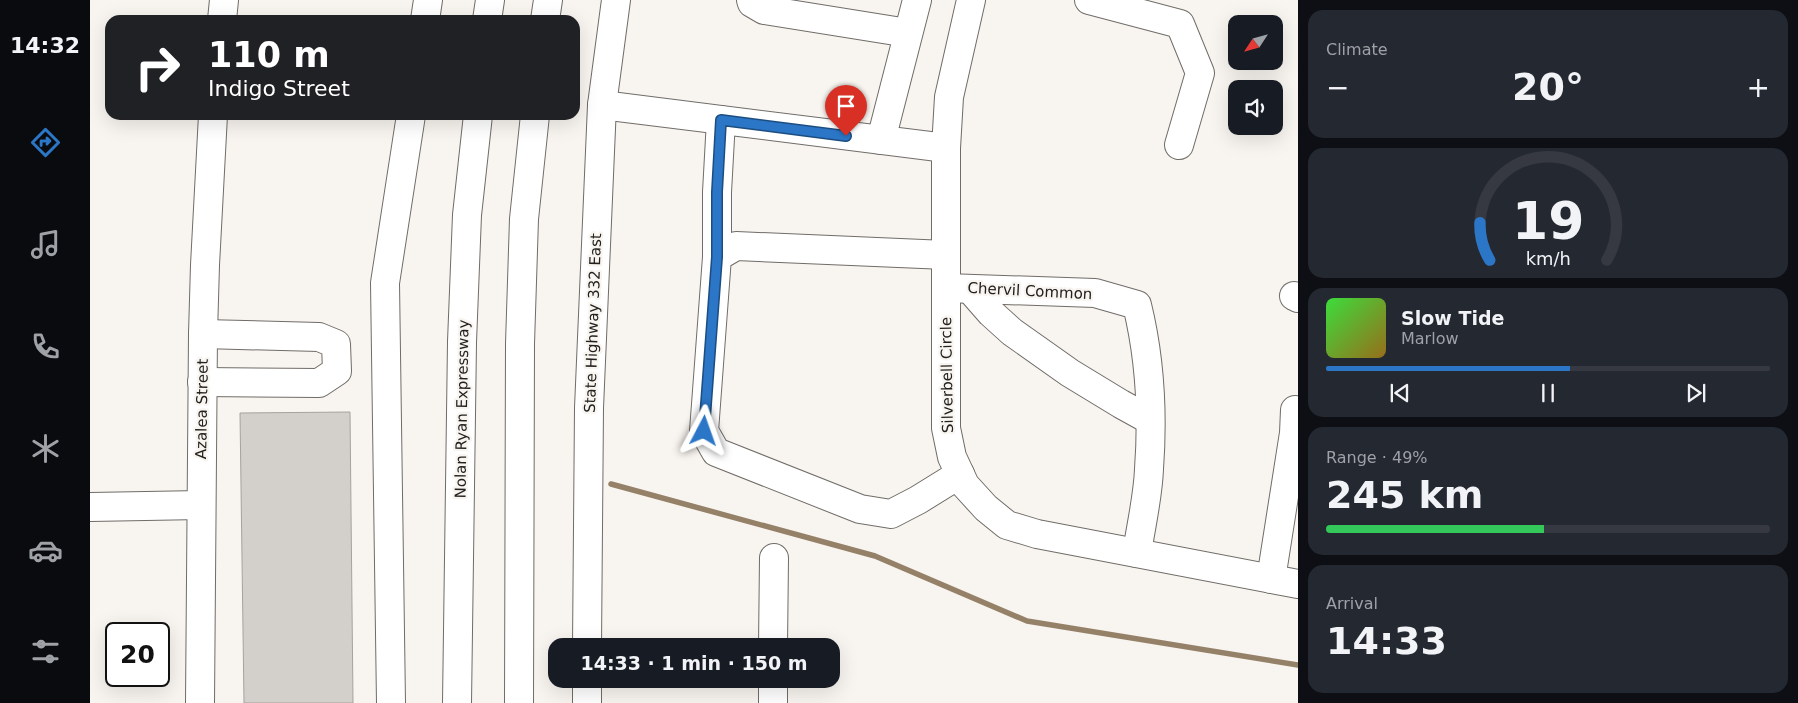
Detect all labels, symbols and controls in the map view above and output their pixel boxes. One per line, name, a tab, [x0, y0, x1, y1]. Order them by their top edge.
north arrow	[1228, 15, 1282, 70]
map controls	[1228, 15, 1283, 135]
text: 14:32	[10, 33, 80, 58]
icon: right	[125, 35, 190, 100]
text: 110 m	[208, 35, 330, 75]
text: Climate	[1326, 40, 1388, 59]
text: 20°	[1512, 65, 1584, 109]
text: −	[1326, 71, 1349, 104]
text: +	[1747, 71, 1770, 104]
text: Indigo Street	[208, 76, 350, 101]
button: sound	[1228, 80, 1283, 135]
pin	[825, 85, 867, 136]
icon: arrive	[832, 92, 860, 120]
icon: directions	[28, 125, 63, 160]
text: 19	[1512, 191, 1584, 251]
icon: music	[28, 227, 63, 262]
street label: State Highway 332 East	[581, 233, 605, 413]
text: km/h	[1525, 248, 1571, 269]
street label: Chervil Common	[967, 279, 1093, 303]
text: Slow Tide	[1401, 307, 1504, 329]
street label: Silverbell Circle	[937, 317, 957, 433]
street label: Nolan Ryan Expressway	[451, 319, 473, 499]
icon: phone	[28, 329, 63, 364]
text: Marlow	[1401, 329, 1459, 348]
street label: Azalea Street	[192, 359, 212, 459]
icon: previous	[1386, 379, 1414, 407]
icon: pause	[1534, 379, 1562, 407]
icon: next	[1682, 379, 1710, 407]
position arrow	[677, 404, 729, 456]
icon: climate	[28, 431, 63, 466]
text: Range · 49%	[1326, 448, 1428, 467]
text: 245 km	[1326, 473, 1483, 517]
icon: car	[28, 533, 63, 568]
text: Arrival	[1326, 594, 1378, 613]
text: 14:33	[1326, 619, 1447, 663]
speed limit sign: 20	[105, 622, 170, 687]
icon: filters	[28, 634, 63, 669]
text: 14:33 · 1 min · 150 m	[580, 652, 808, 674]

